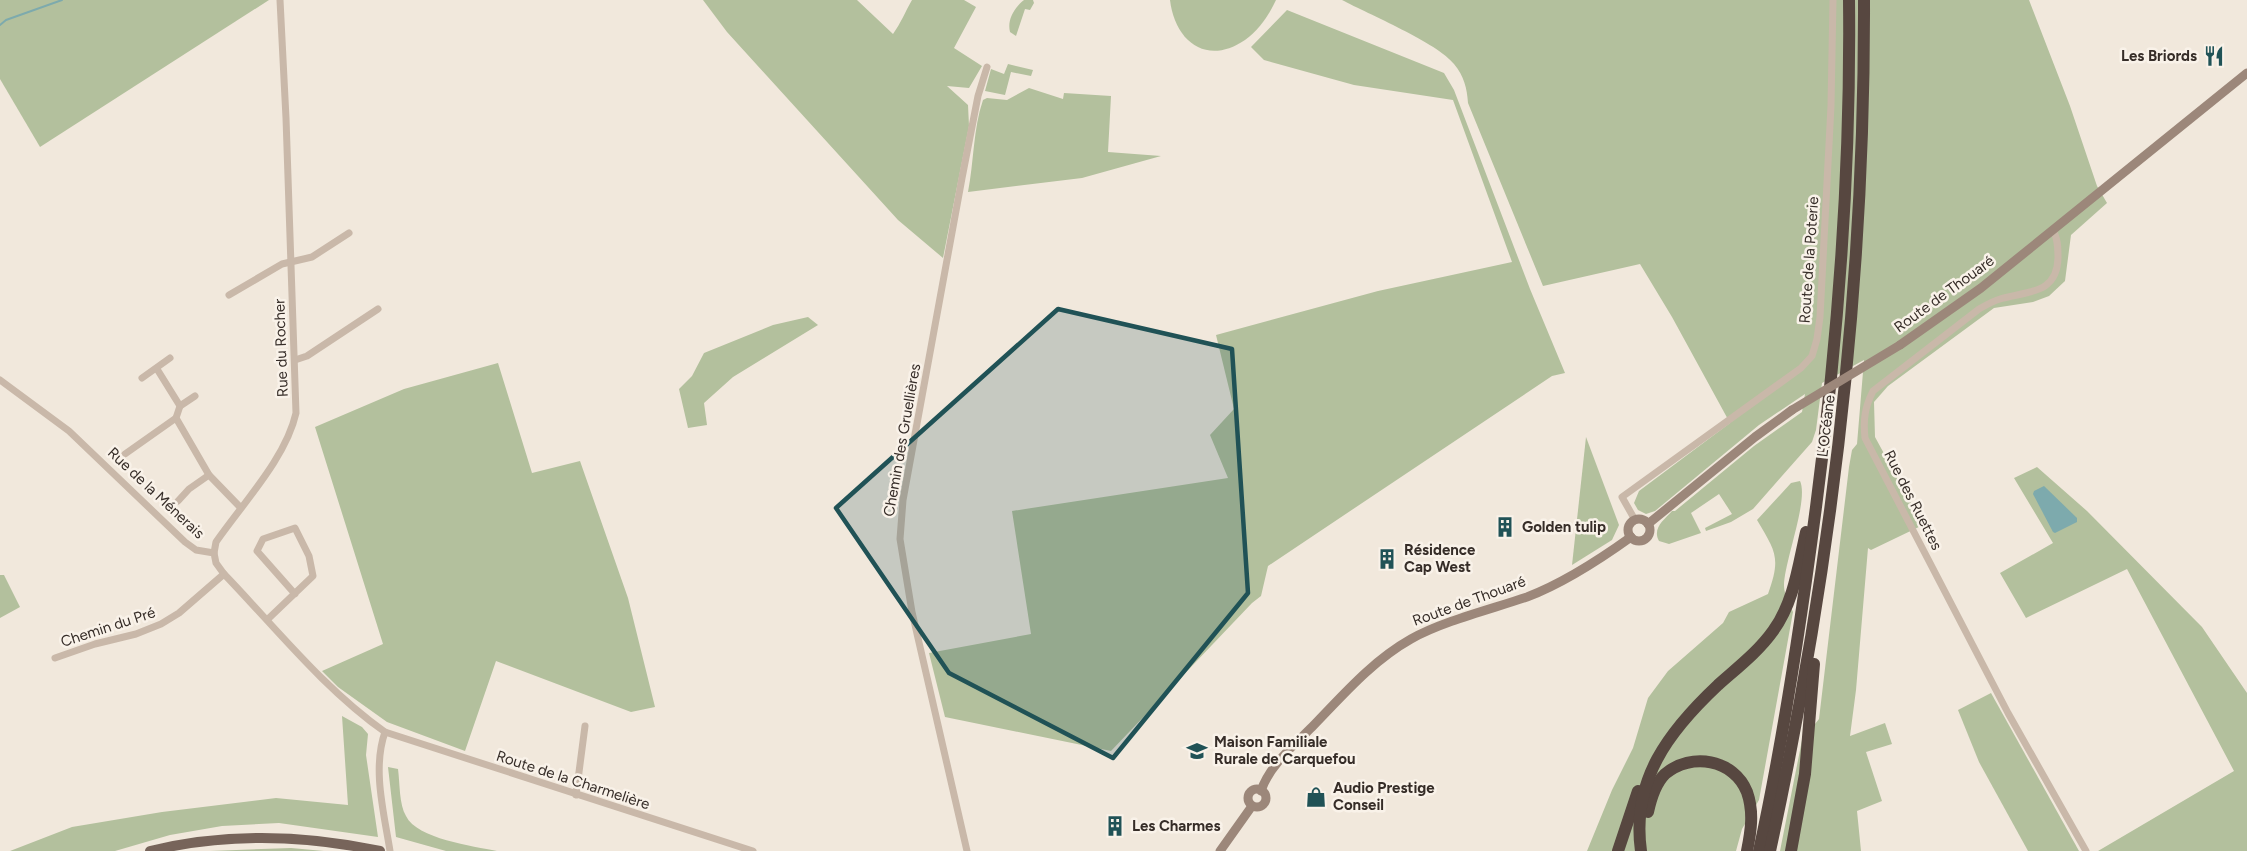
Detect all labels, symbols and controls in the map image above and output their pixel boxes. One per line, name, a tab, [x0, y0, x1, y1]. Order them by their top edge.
restaurant icon: Les Briords	[2202, 44, 2226, 68]
place label: Les Briords	[2121, 47, 2197, 65]
street label: Route de la Poterie	[1796, 196, 1822, 324]
street label: Route de Thouaré	[1890, 252, 1998, 336]
street label: Rue du Rocher	[270, 299, 292, 397]
street label: Chemin des Gruellières	[880, 362, 924, 518]
street label: L’Océane	[1813, 394, 1839, 458]
street label: Rue de la Ménerais	[104, 444, 208, 542]
street label: Rue des Ruettes	[1880, 447, 1946, 553]
building icon: Golden tulip	[1493, 515, 1517, 539]
place label: Golden tulip	[1522, 518, 1606, 536]
place label: Résidence Cap West	[1404, 541, 1476, 576]
building icon: Résidence Cap West	[1375, 547, 1399, 571]
street label: Route de Thouaré	[1410, 572, 1528, 630]
street label: Chemin du Pré	[58, 603, 158, 651]
place label: Maison Familiale Rurale de Carquefou	[1214, 733, 1355, 768]
school or university icon: Maison Familiale Rurale de Carquefou	[1185, 739, 1209, 763]
street label: Route de la Charmelière	[494, 747, 652, 813]
place label: Audio Prestige Conseil	[1333, 779, 1435, 814]
shop icon: Audio Prestige Conseil	[1304, 785, 1328, 809]
building icon: Les Charmes	[1103, 814, 1127, 838]
place label: Les Charmes	[1132, 817, 1220, 835]

